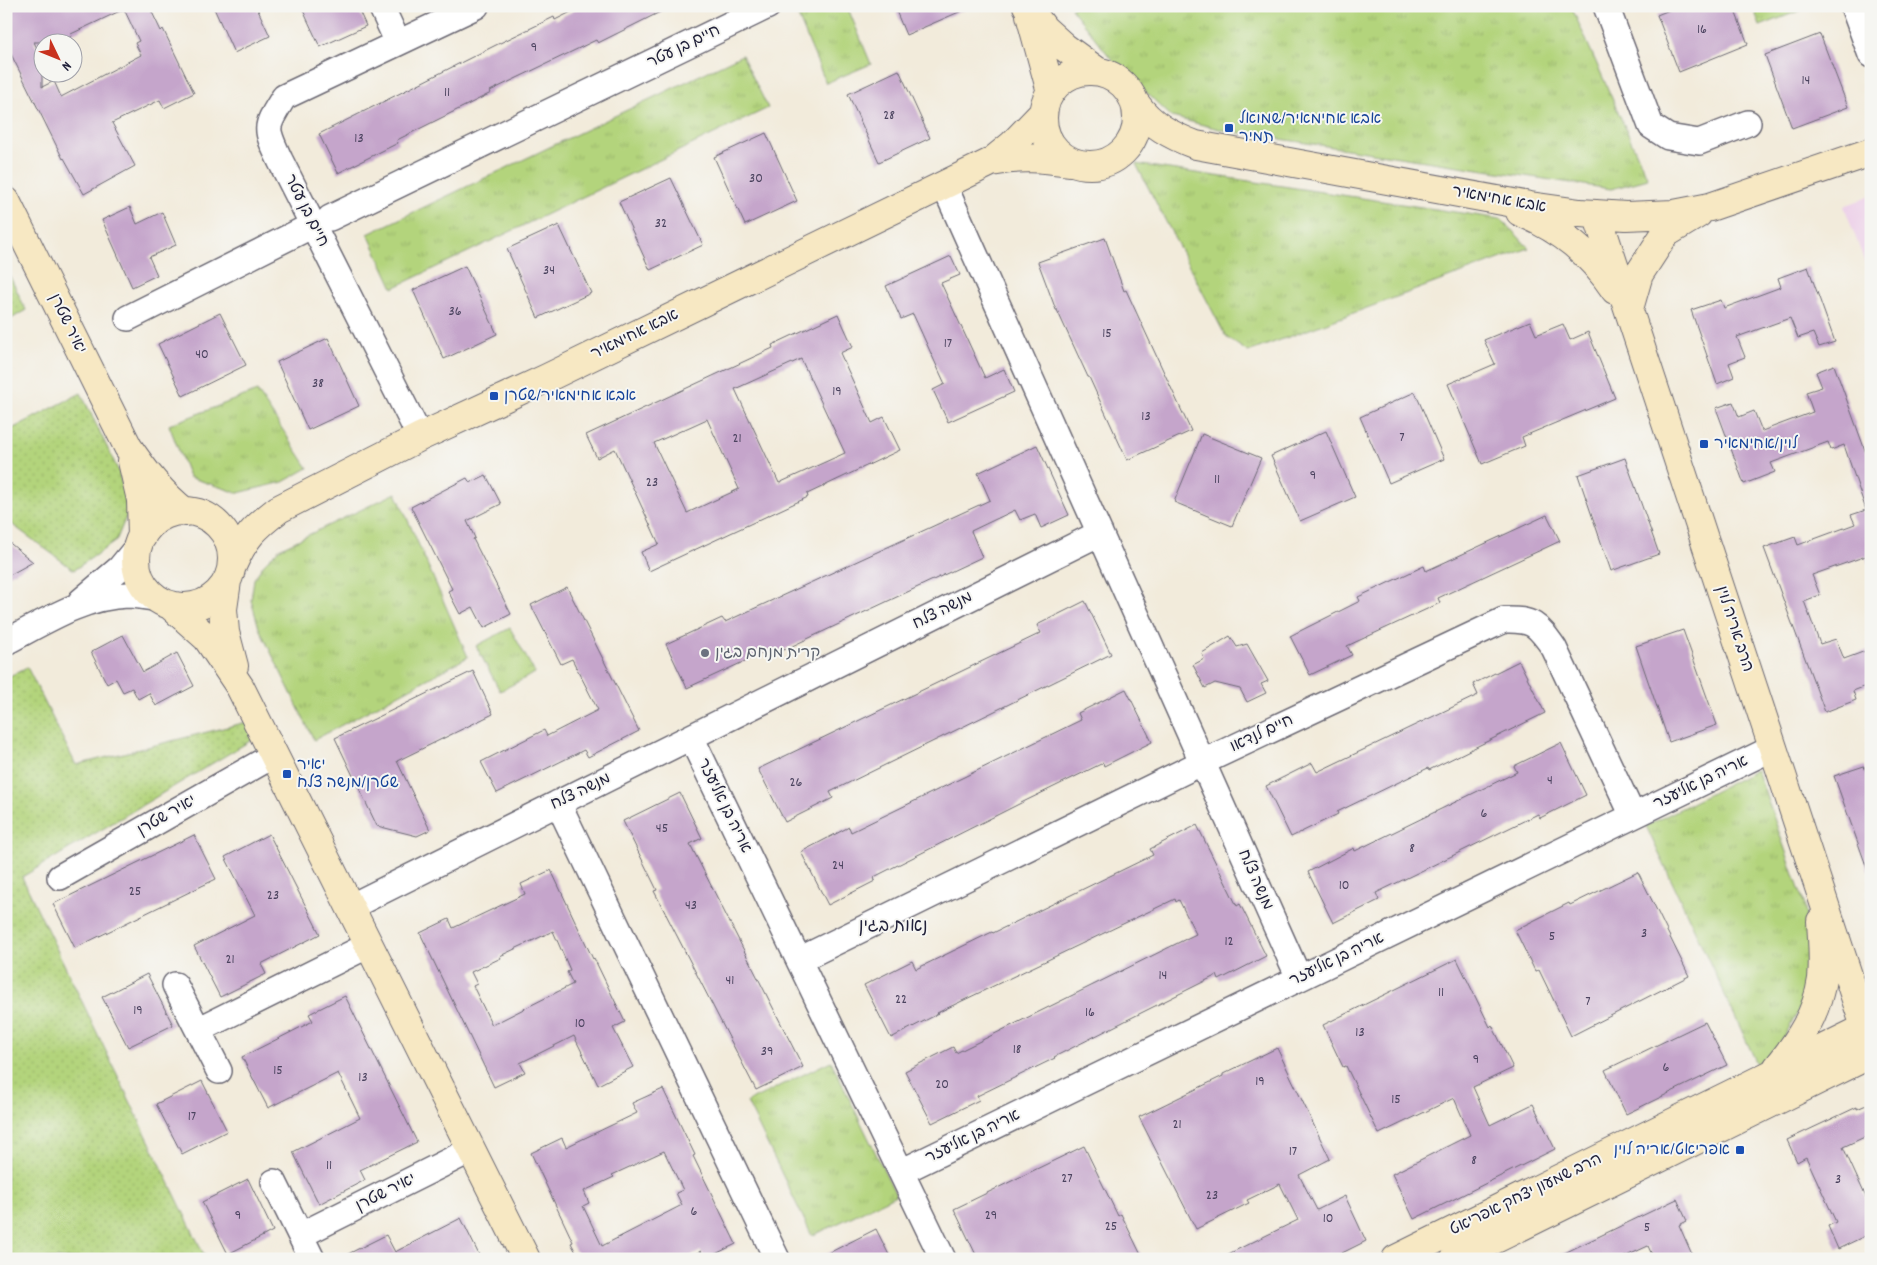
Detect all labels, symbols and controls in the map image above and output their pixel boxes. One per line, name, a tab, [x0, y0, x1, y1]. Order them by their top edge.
street label: חיים בן עטר	[644, 19, 724, 75]
house number: 16	[1697, 20, 1707, 40]
north arrow	[32, 32, 82, 82]
house number: 9	[531, 38, 537, 58]
text: N	[56, 56, 76, 75]
house number: 14	[1802, 71, 1810, 91]
house number: 11	[444, 83, 450, 103]
house number: 28	[883, 106, 895, 126]
place label: אבא אחימאיר/שמואל תמיר	[1239, 108, 1381, 149]
marker: אבא אחימאיר/שמואל תמיר	[1223, 122, 1235, 134]
house number: 13	[354, 129, 364, 149]
house number: 30	[749, 169, 763, 189]
street label: חיים בן עטר	[278, 171, 334, 251]
street label: אבא אחימאיר	[1450, 180, 1548, 220]
house number: 32	[655, 214, 667, 234]
house number: 34	[543, 261, 555, 281]
street label: יאיר שטרן	[43, 290, 91, 358]
house number: 36	[448, 302, 462, 322]
street label: אבא אחימאיר	[587, 304, 683, 366]
house number: 15	[1102, 324, 1112, 344]
house number: 17	[944, 334, 952, 354]
house number: 40	[195, 345, 209, 365]
house number: 38	[312, 374, 324, 394]
house number: 19	[832, 382, 842, 402]
place label: אבא אחימאיר/שטרן	[504, 385, 636, 408]
marker: אבא אחימאיר/שטרן	[488, 390, 500, 402]
house number: 13	[1141, 407, 1151, 427]
house number: 7	[1399, 428, 1405, 448]
house number: 21	[732, 429, 742, 449]
place label: לוין/אחימאיר	[1714, 433, 1799, 456]
marker: לוין/אחימאיר	[1698, 438, 1710, 450]
house number: 9	[1310, 466, 1316, 486]
house number: 11	[1214, 470, 1220, 490]
house number: 23	[646, 473, 658, 493]
street label: הרב אריה לוין	[1709, 583, 1759, 675]
street label: מנשה צלח	[909, 586, 977, 636]
place label: קרית מנחם בגין	[715, 642, 820, 665]
marker: קרית מנחם בגין	[699, 647, 711, 659]
street label: חיים לנדאו	[1226, 709, 1298, 759]
street label: אריה בן אליעזר	[1650, 750, 1752, 816]
place label: יאיר שטרן/מנשה צלח	[297, 754, 399, 795]
street label: אריה בן אליעזר	[691, 755, 757, 857]
marker: יאיר שטרן/מנשה צלח	[281, 768, 293, 780]
street label: מנשה צלח	[547, 768, 615, 816]
house number: 4	[1547, 771, 1553, 791]
house number: 26	[790, 773, 803, 793]
street label: יאיר שטרן	[133, 790, 201, 842]
house number: 6	[1481, 804, 1488, 824]
house number: 45	[656, 819, 668, 839]
house number: 8	[1409, 839, 1415, 859]
street label: מנשה צלח	[1231, 846, 1279, 914]
house number: 24	[832, 856, 844, 876]
house number: 10	[1339, 876, 1349, 896]
house number: 25	[129, 882, 141, 902]
house number: 23	[267, 886, 279, 906]
house number: 43	[685, 896, 697, 916]
district label: נאות בגין	[858, 915, 928, 940]
house number: 3	[1641, 924, 1647, 944]
street label: אריה בן אליעזר	[1286, 927, 1388, 993]
house number: 5	[1549, 927, 1555, 947]
house number: 12	[1224, 932, 1234, 952]
house number: 21	[225, 950, 235, 970]
house number: 14	[1159, 966, 1167, 986]
house number: 41	[726, 971, 734, 991]
house number: 11	[1438, 983, 1444, 1003]
house number: 22	[895, 990, 907, 1010]
house number: 7	[1585, 992, 1591, 1012]
house number: 19	[133, 1001, 143, 1021]
house number: 16	[1085, 1003, 1095, 1023]
house number: 10	[575, 1014, 585, 1034]
house number: 13	[1355, 1023, 1365, 1043]
house number: 18	[1013, 1040, 1022, 1060]
house number: 39	[761, 1042, 773, 1062]
house number: 9	[1473, 1050, 1479, 1070]
house number: 6	[1663, 1058, 1670, 1078]
house number: 15	[273, 1061, 283, 1081]
house number: 13	[358, 1068, 368, 1088]
house number: 19	[1255, 1072, 1265, 1092]
house number: 20	[935, 1075, 949, 1095]
house number: 15	[1391, 1090, 1401, 1110]
street label: אריה בן אליעזר	[922, 1104, 1024, 1170]
house number: 17	[188, 1107, 196, 1127]
house number: 21	[1172, 1115, 1182, 1135]
place label: אפריאט/אריה לוין	[1614, 1139, 1730, 1162]
house number: 17	[1289, 1142, 1297, 1162]
marker: אפריאט/אריה לוין	[1734, 1144, 1746, 1156]
street label: הרב שמעון יצחק אפריאט	[1446, 1148, 1606, 1242]
house number: 8	[1471, 1151, 1477, 1171]
house number: 11	[326, 1156, 332, 1176]
street label: יאיר שטרן	[352, 1168, 420, 1218]
house number: 27	[1061, 1169, 1073, 1189]
house number: 3	[1835, 1170, 1841, 1190]
house number: 23	[1206, 1186, 1218, 1206]
house number: 6	[691, 1202, 698, 1222]
house number: 9	[235, 1206, 241, 1226]
house number: 29	[985, 1206, 997, 1226]
house number: 10	[1323, 1209, 1333, 1229]
house number: 25	[1105, 1217, 1117, 1237]
house number: 5	[1644, 1218, 1650, 1238]

